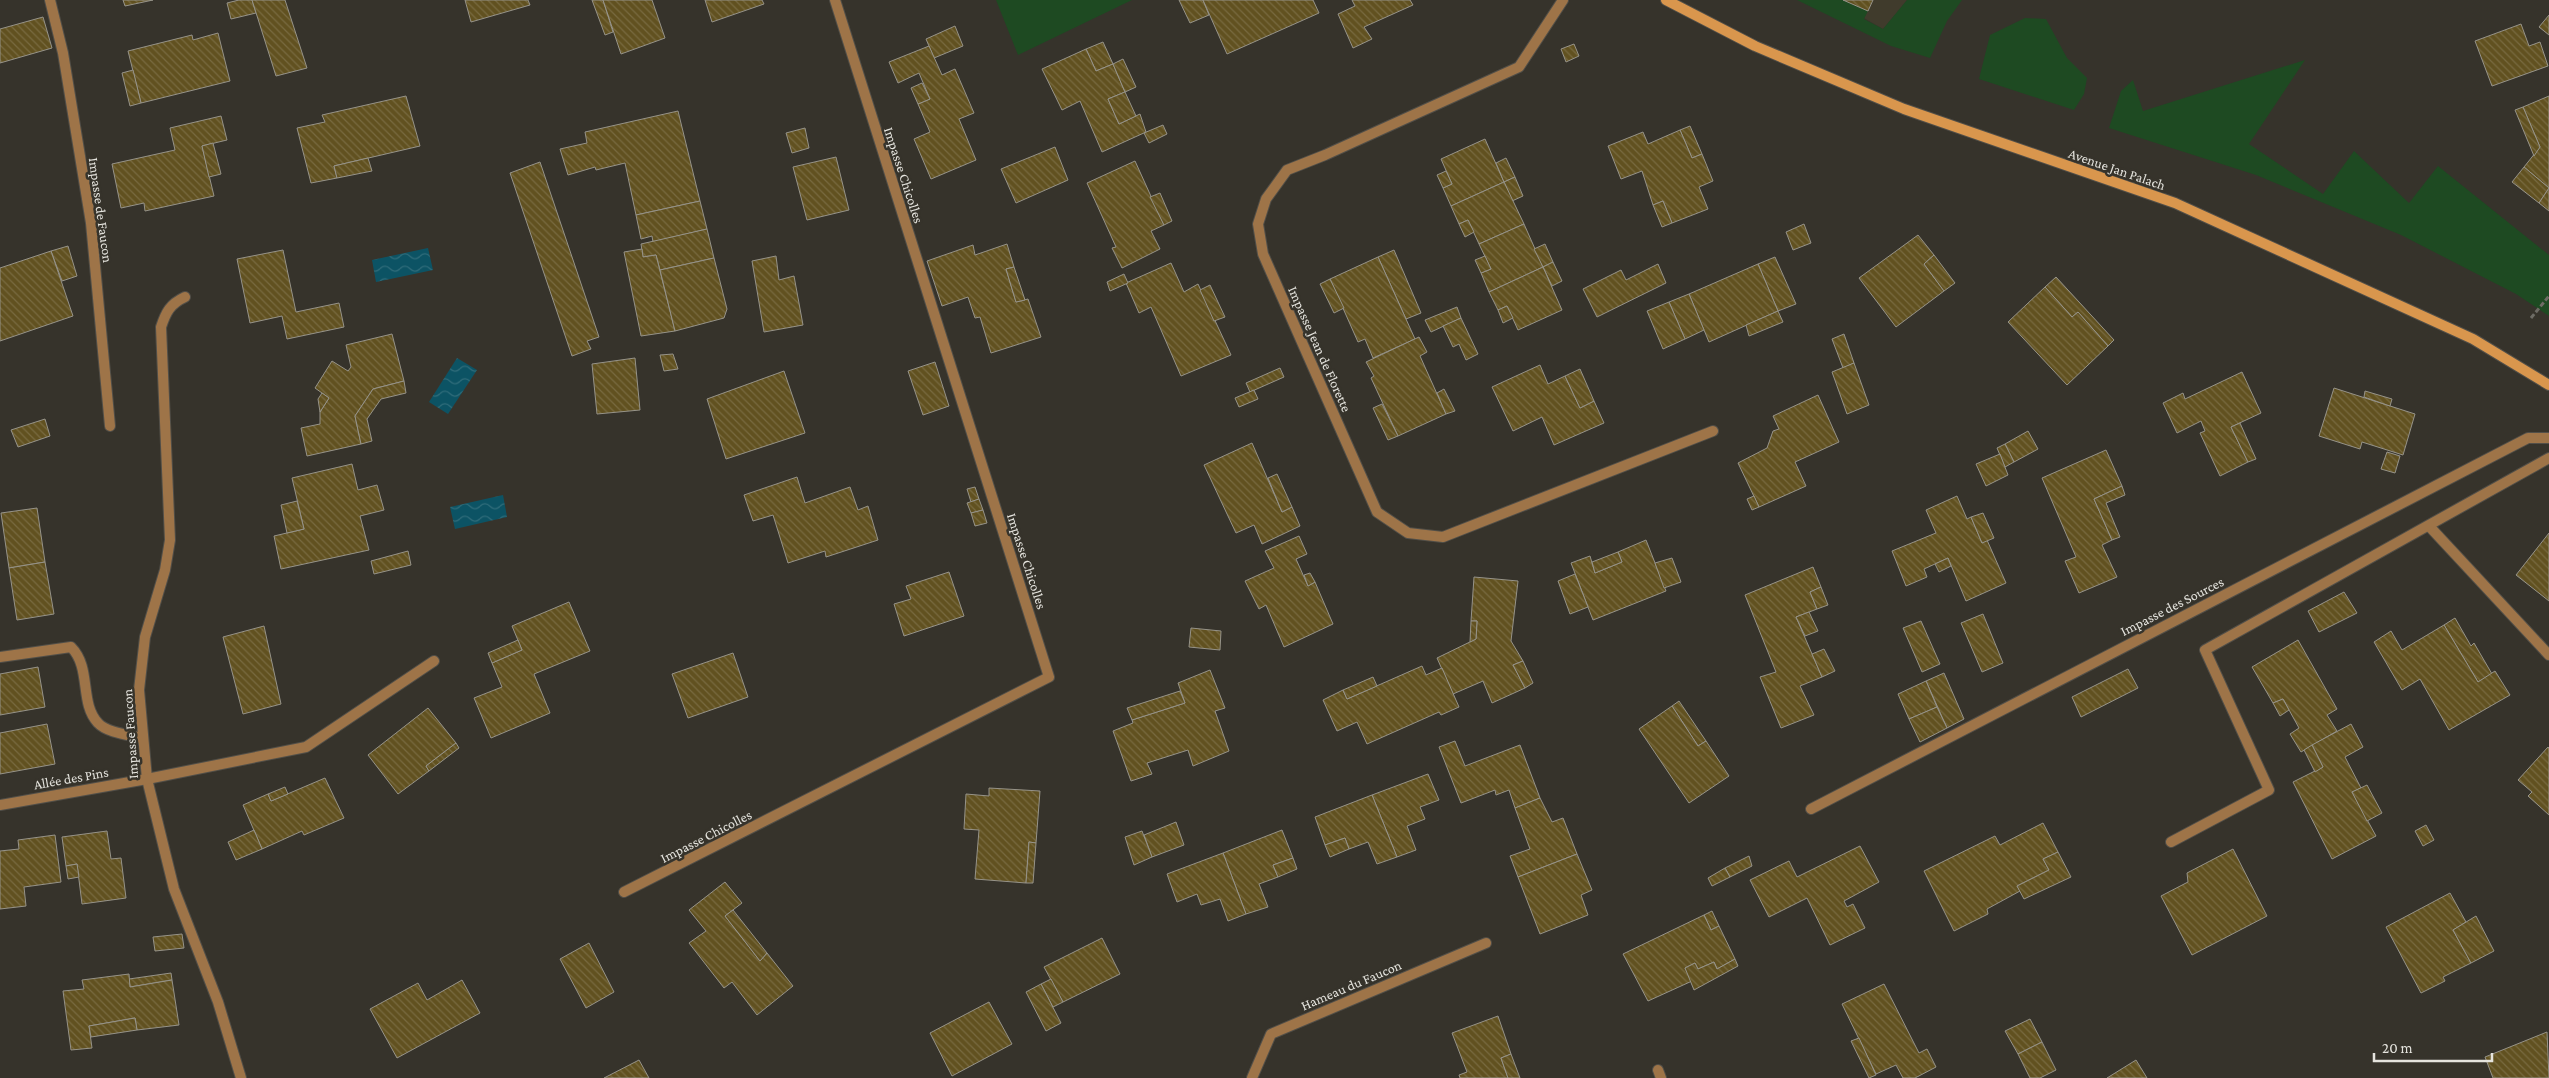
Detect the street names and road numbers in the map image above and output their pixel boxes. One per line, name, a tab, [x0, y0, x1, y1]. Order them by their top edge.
street label: Impasse Chicolles	[881, 125, 927, 225]
street label: Avenue Jan Palach	[2066, 145, 2168, 193]
street label: Impasse de Faucon	[86, 156, 116, 264]
street label: Impasse Jean de Florette	[1285, 284, 1355, 414]
street label: Impasse Chicolles	[1004, 511, 1050, 611]
street label: Impasse des Sources	[2118, 573, 2226, 639]
street label: Impasse Faucon	[119, 688, 141, 779]
street label: Allée des Pins	[32, 764, 110, 792]
street label: Impasse Chicolles	[658, 806, 754, 866]
street label: Hameau du Faucon	[1298, 956, 1404, 1013]

